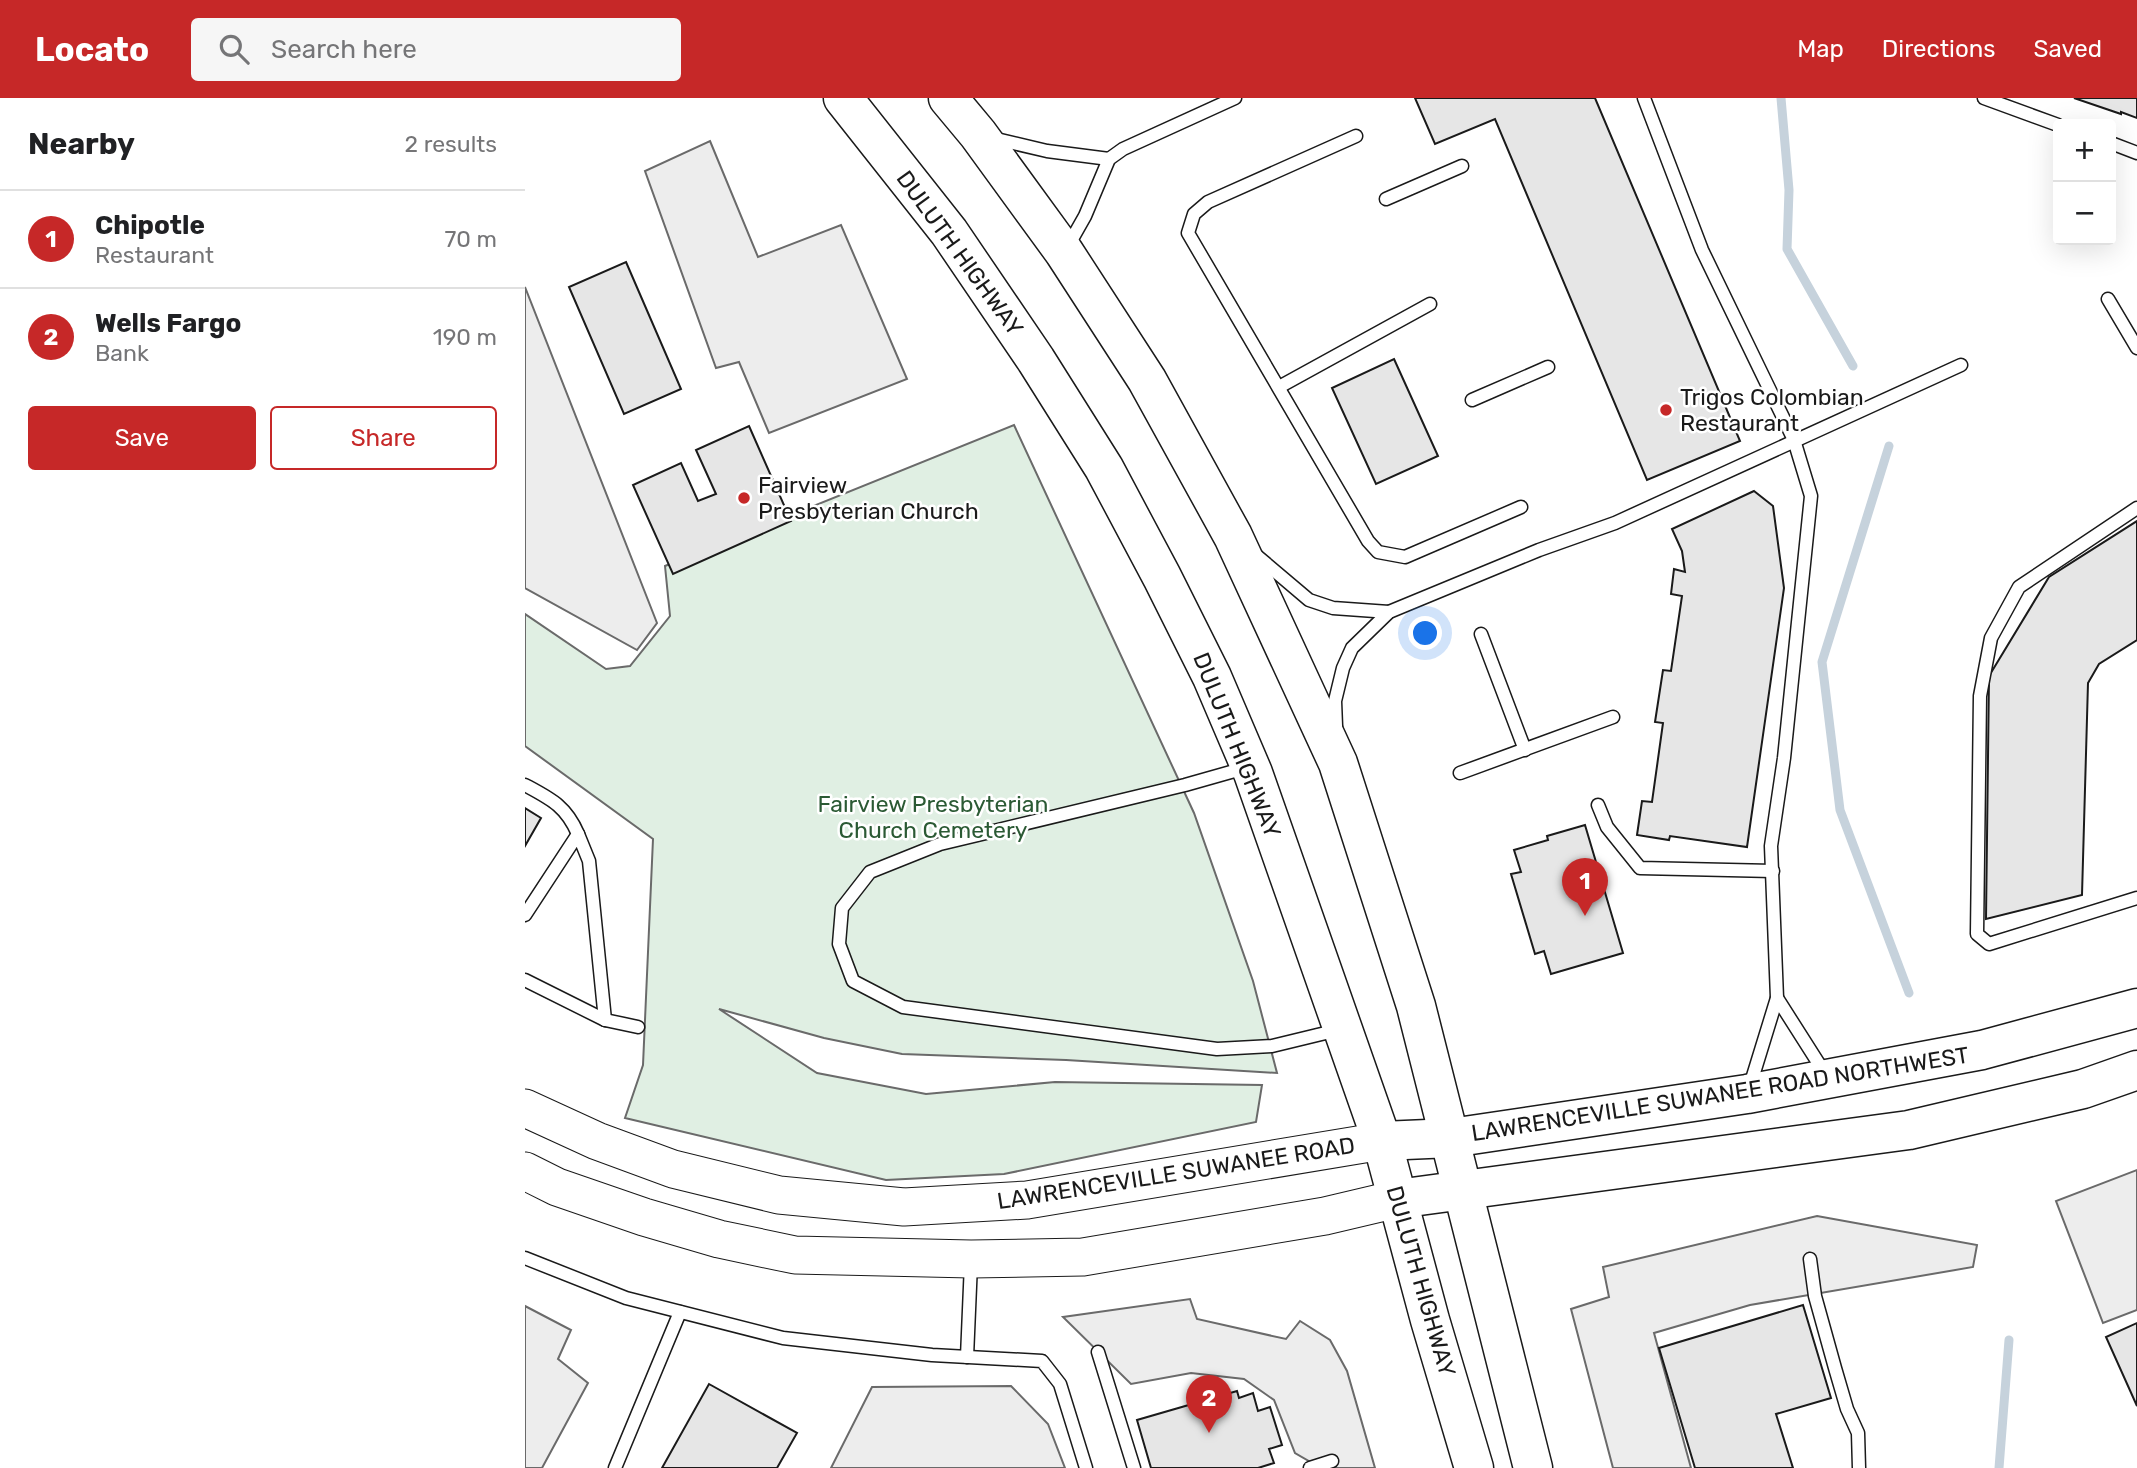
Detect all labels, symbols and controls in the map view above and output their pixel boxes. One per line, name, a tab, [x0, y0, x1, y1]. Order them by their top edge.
search box	[191, 18, 681, 81]
text: Locato	[35, 30, 149, 69]
icon: search	[215, 30, 253, 68]
text: Search here	[271, 34, 417, 65]
text: Map	[1797, 35, 1844, 63]
text: Directions	[1882, 35, 1995, 63]
text: Saved	[2033, 35, 2102, 63]
map controls	[2053, 119, 2116, 245]
button: +	[2053, 119, 2116, 182]
text: Nearby	[28, 126, 135, 162]
text: 2 results	[405, 130, 497, 158]
street label: DULUTH HIGHWAY	[891, 165, 1029, 341]
button: −	[2053, 182, 2116, 245]
text: Chipotle	[95, 210, 205, 241]
text: 1	[45, 225, 57, 253]
text: 70 m	[445, 225, 497, 253]
text: Restaurant	[95, 241, 214, 269]
text: Wells Fargo	[95, 308, 241, 339]
text: 2	[44, 323, 58, 351]
text: 190 m	[433, 323, 497, 351]
text: Bank	[95, 339, 149, 367]
place label: Trigos Colombian Restaurant	[1680, 383, 1864, 437]
marker: Trigos Colombian Restaurant	[1658, 402, 1674, 418]
button: Save	[28, 406, 256, 470]
button: Share	[270, 406, 497, 470]
place label: Fairview Presbyterian Church	[758, 471, 979, 525]
marker: Fairview Presbyterian Church	[736, 490, 752, 506]
your location	[1408, 616, 1442, 650]
street label: DULUTH HIGHWAY	[1187, 648, 1287, 842]
park label: Fairview Presbyterian Church Cemetery	[818, 790, 1048, 844]
pin: 1	[1562, 858, 1608, 916]
street label: LAWRENCEVILLE SUWANEE ROAD NORTHWEST	[1469, 1041, 1971, 1147]
street label: LAWRENCEVILLE SUWANEE ROAD	[995, 1131, 1357, 1215]
street label: DULUTH HIGHWAY	[1380, 1182, 1462, 1380]
pin: 2	[1186, 1375, 1232, 1433]

